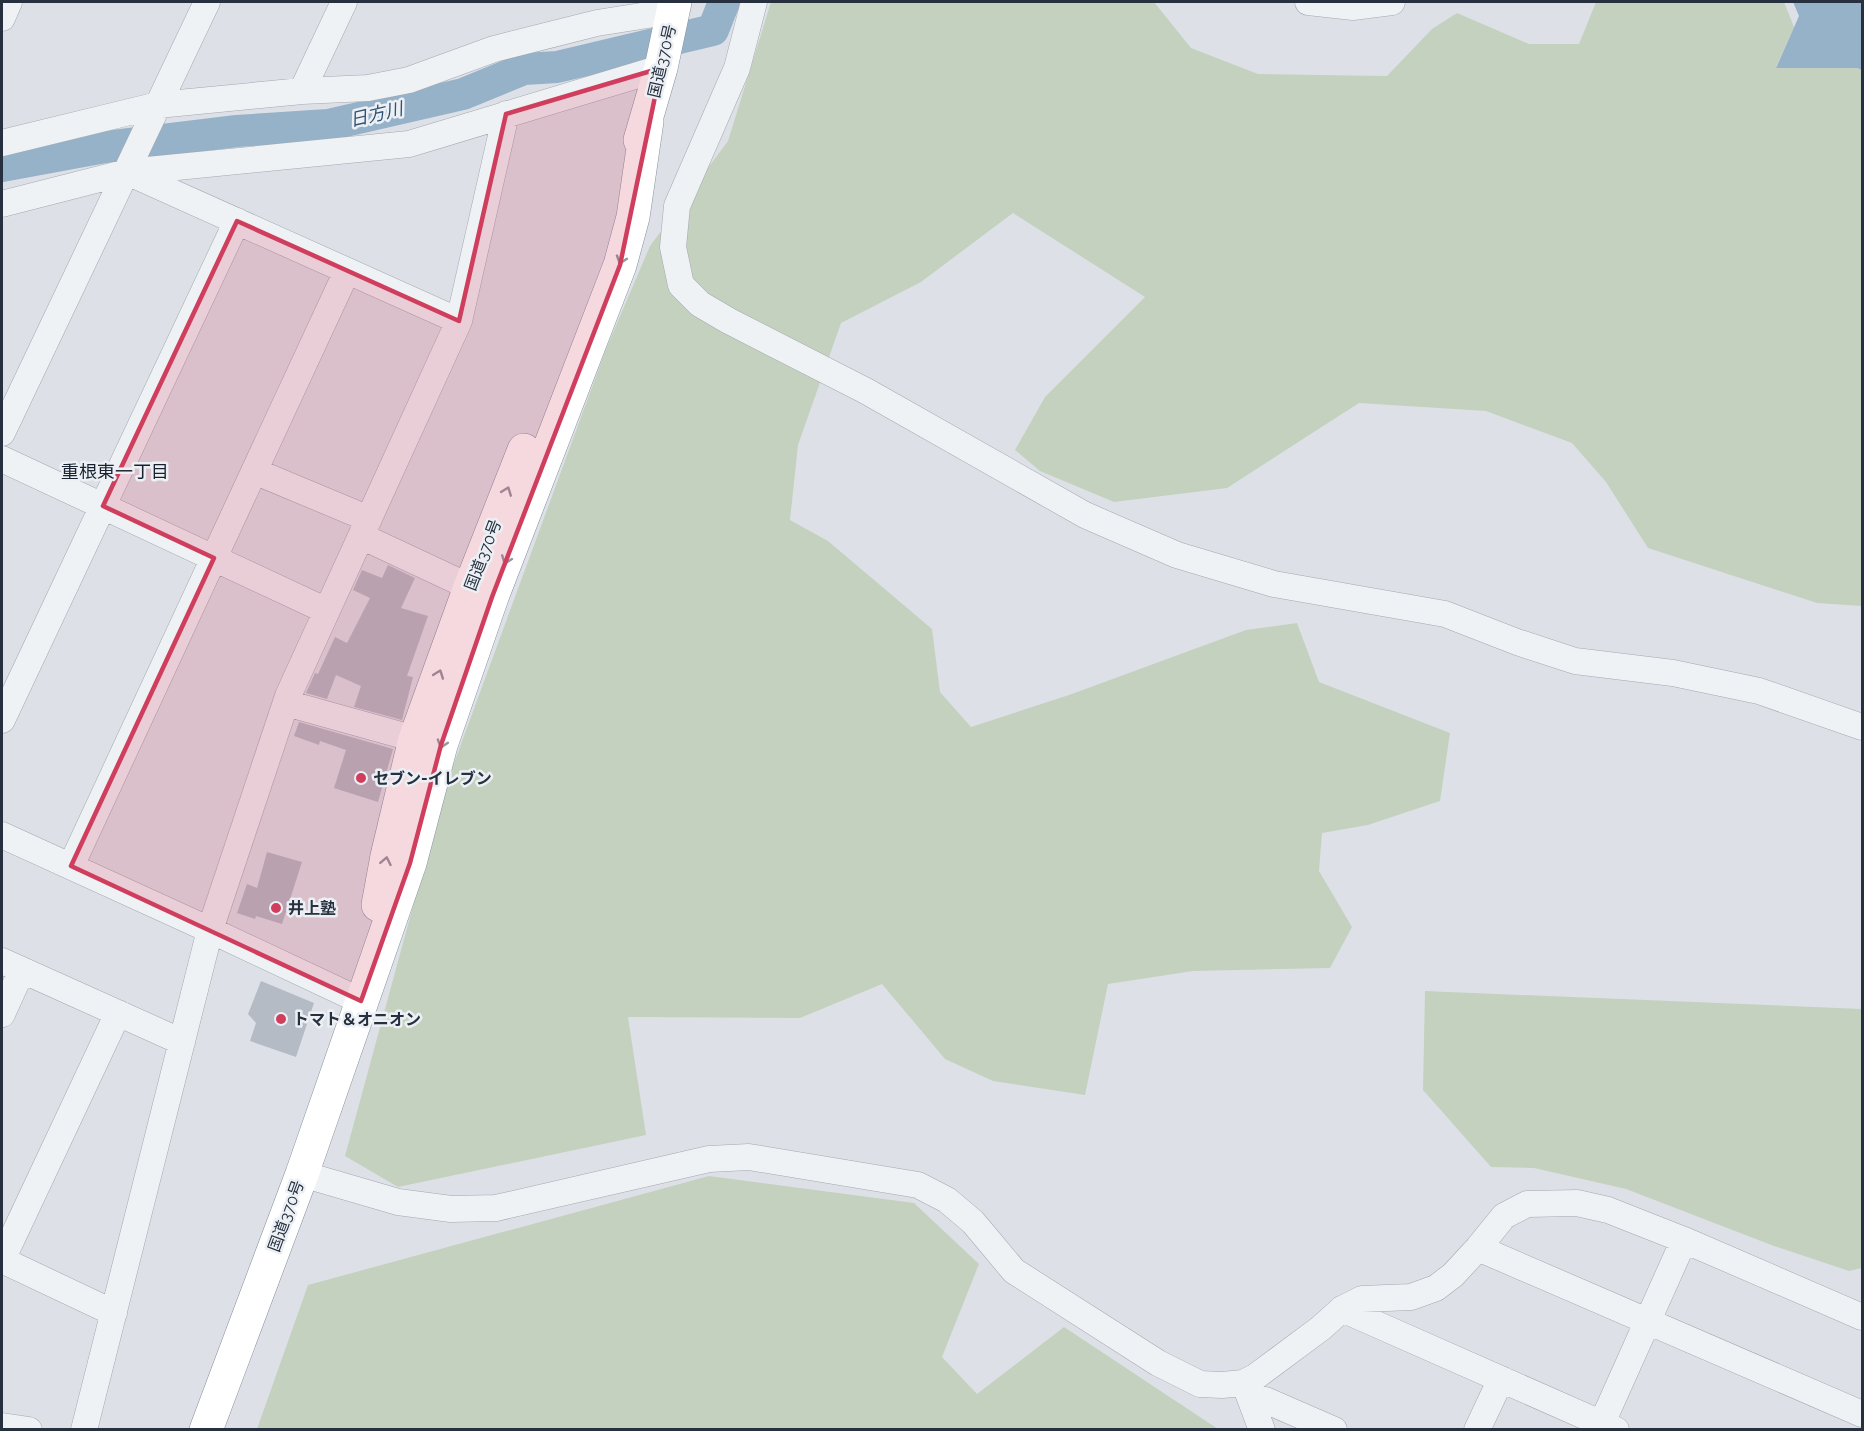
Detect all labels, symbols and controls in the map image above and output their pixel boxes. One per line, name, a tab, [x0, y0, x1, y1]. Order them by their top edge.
street label: 国道370号	[644, 22, 680, 100]
water label: 日方川	[347, 97, 407, 130]
one-way arrow	[615, 254, 628, 265]
district label: 重根東一丁目	[61, 461, 169, 482]
one-way arrow	[500, 487, 513, 497]
street label: 国道370号	[461, 517, 505, 593]
one-way arrow	[501, 554, 513, 565]
one-way arrow	[431, 669, 444, 680]
one-way arrow	[437, 738, 449, 749]
place label: セブン-イレブン	[373, 769, 492, 788]
marker: セブン-イレブン	[354, 771, 368, 785]
one-way arrow	[379, 857, 392, 867]
place label: 井上塾	[288, 899, 336, 918]
marker: 井上塾	[269, 901, 283, 915]
place label: トマト＆オニオン	[293, 1010, 421, 1029]
marker: トマト＆オニオン	[274, 1012, 288, 1026]
street label: 国道370号	[264, 1178, 308, 1254]

